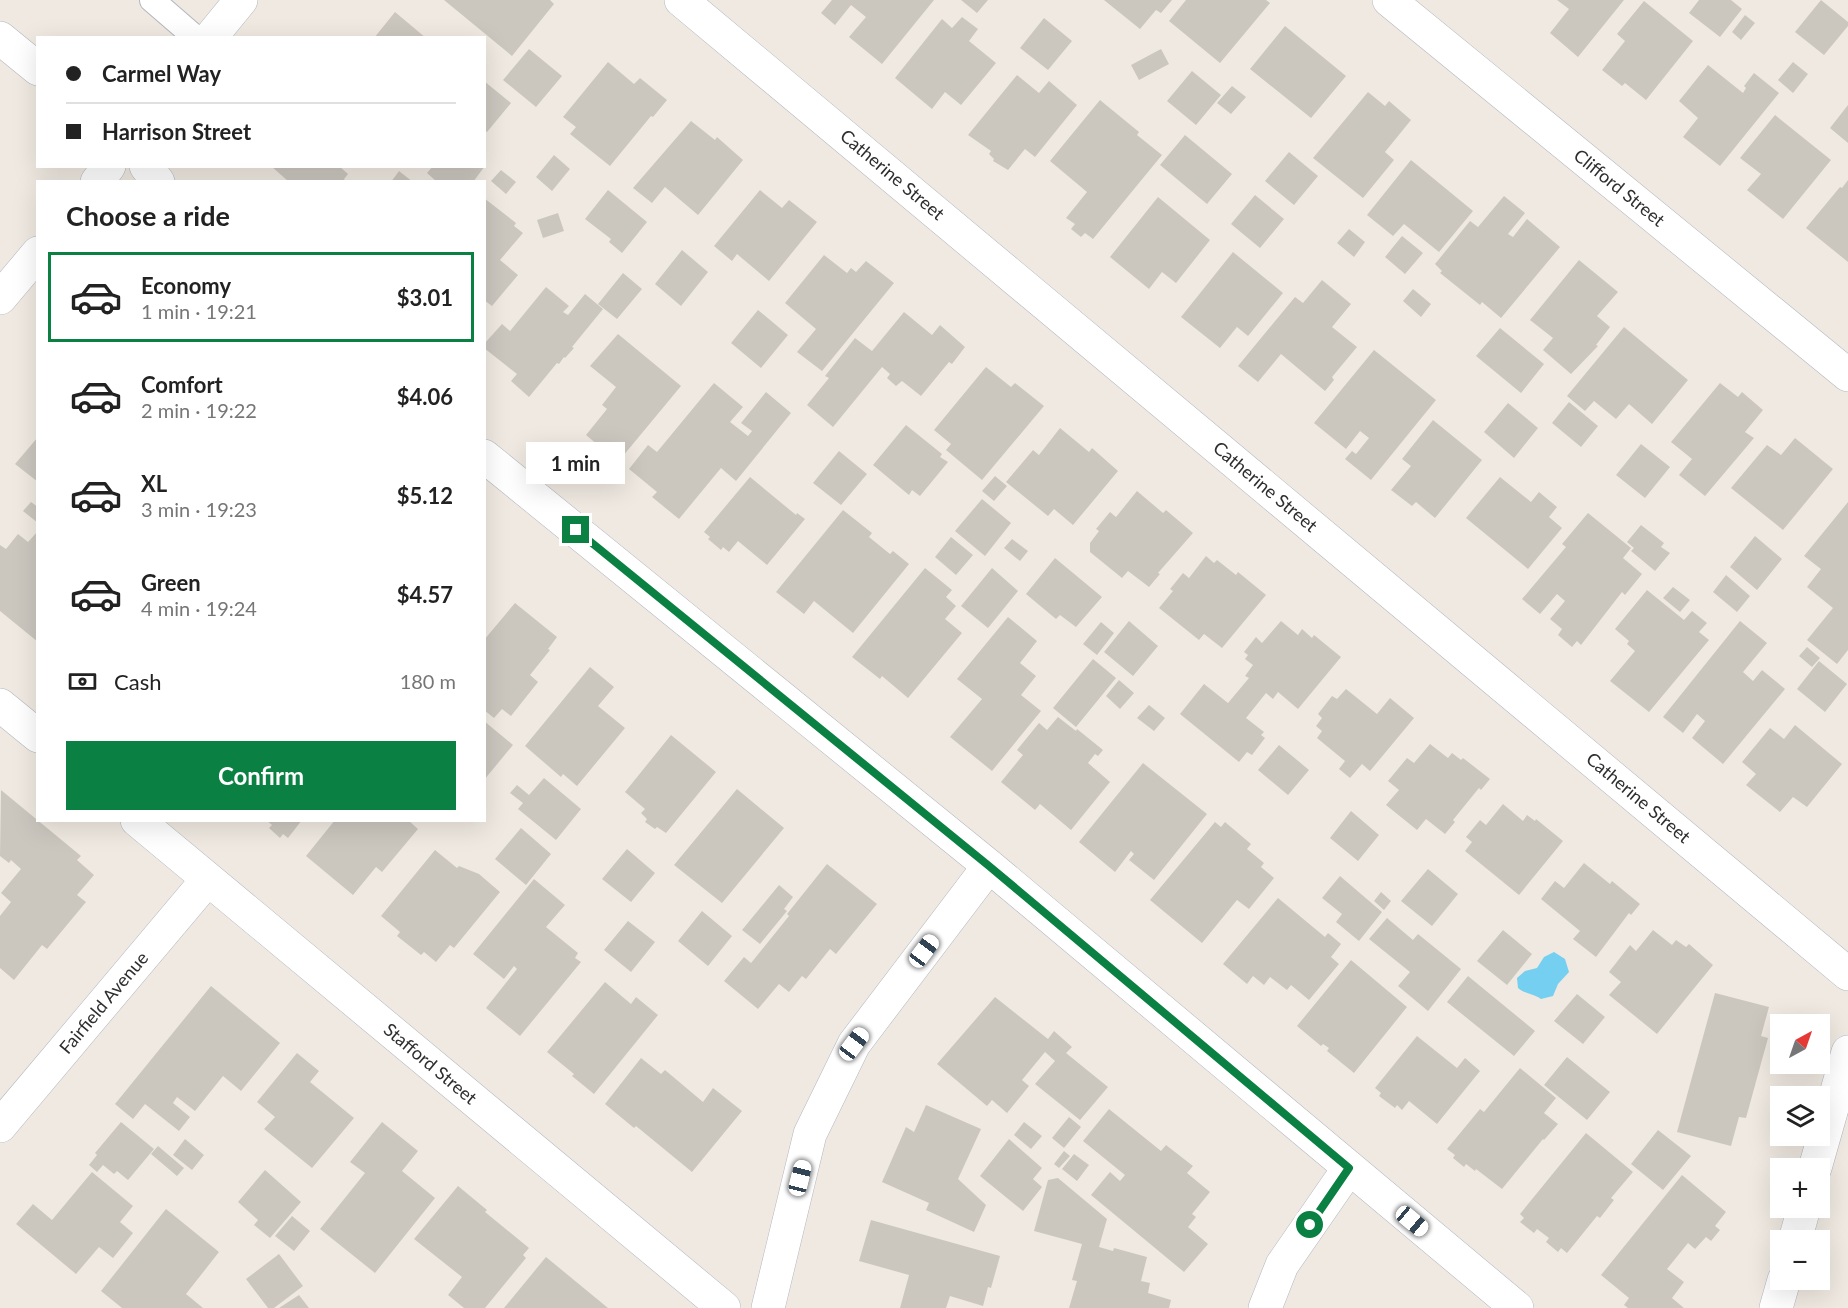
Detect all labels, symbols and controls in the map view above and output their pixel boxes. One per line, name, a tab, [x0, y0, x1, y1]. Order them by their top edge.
text: Carmel Way	[102, 60, 221, 87]
text: Harrison Street	[102, 118, 251, 145]
street label: Catherine Street	[836, 124, 950, 225]
street label: Clifford Street	[1570, 144, 1670, 231]
text: Choose a ride	[66, 199, 230, 232]
icon: car	[69, 270, 123, 324]
text: Economy	[141, 272, 231, 299]
text: $3.01	[397, 284, 453, 311]
text: 1 min · 19:21	[141, 299, 257, 323]
icon: car	[69, 369, 123, 423]
text: Comfort	[141, 371, 223, 398]
text: $4.06	[397, 383, 453, 410]
text: 2 min · 19:22	[141, 398, 257, 422]
street label: Catherine Street	[1209, 436, 1323, 537]
callout: 1 min	[526, 443, 626, 485]
text: 1 min	[551, 451, 600, 475]
icon: car	[69, 468, 123, 522]
text: XL	[141, 470, 167, 497]
text: $5.12	[397, 482, 453, 509]
text: 3 min · 19:23	[141, 497, 257, 521]
route end	[562, 516, 589, 543]
icon: car	[69, 567, 123, 621]
text: Green	[141, 569, 201, 596]
text: $4.57	[397, 581, 453, 608]
text: 4 min · 19:24	[141, 596, 257, 620]
icon: cash	[66, 665, 99, 698]
text: Cash	[114, 668, 161, 695]
text: 180 m	[400, 669, 456, 693]
button: Confirm	[66, 741, 456, 810]
street label: Catherine Street	[1582, 747, 1696, 848]
car	[906, 931, 942, 971]
street label: Fairfield Avenue	[54, 947, 152, 1058]
north arrow	[1770, 1014, 1830, 1074]
map controls	[1770, 1014, 1830, 1290]
street label: Stafford Street	[380, 1018, 482, 1109]
car	[836, 1024, 872, 1064]
button: layers	[1770, 1086, 1830, 1146]
car	[787, 1158, 813, 1198]
button: +	[1770, 1158, 1830, 1218]
car	[1392, 1203, 1432, 1239]
route start	[1296, 1211, 1323, 1238]
button: −	[1770, 1230, 1830, 1290]

